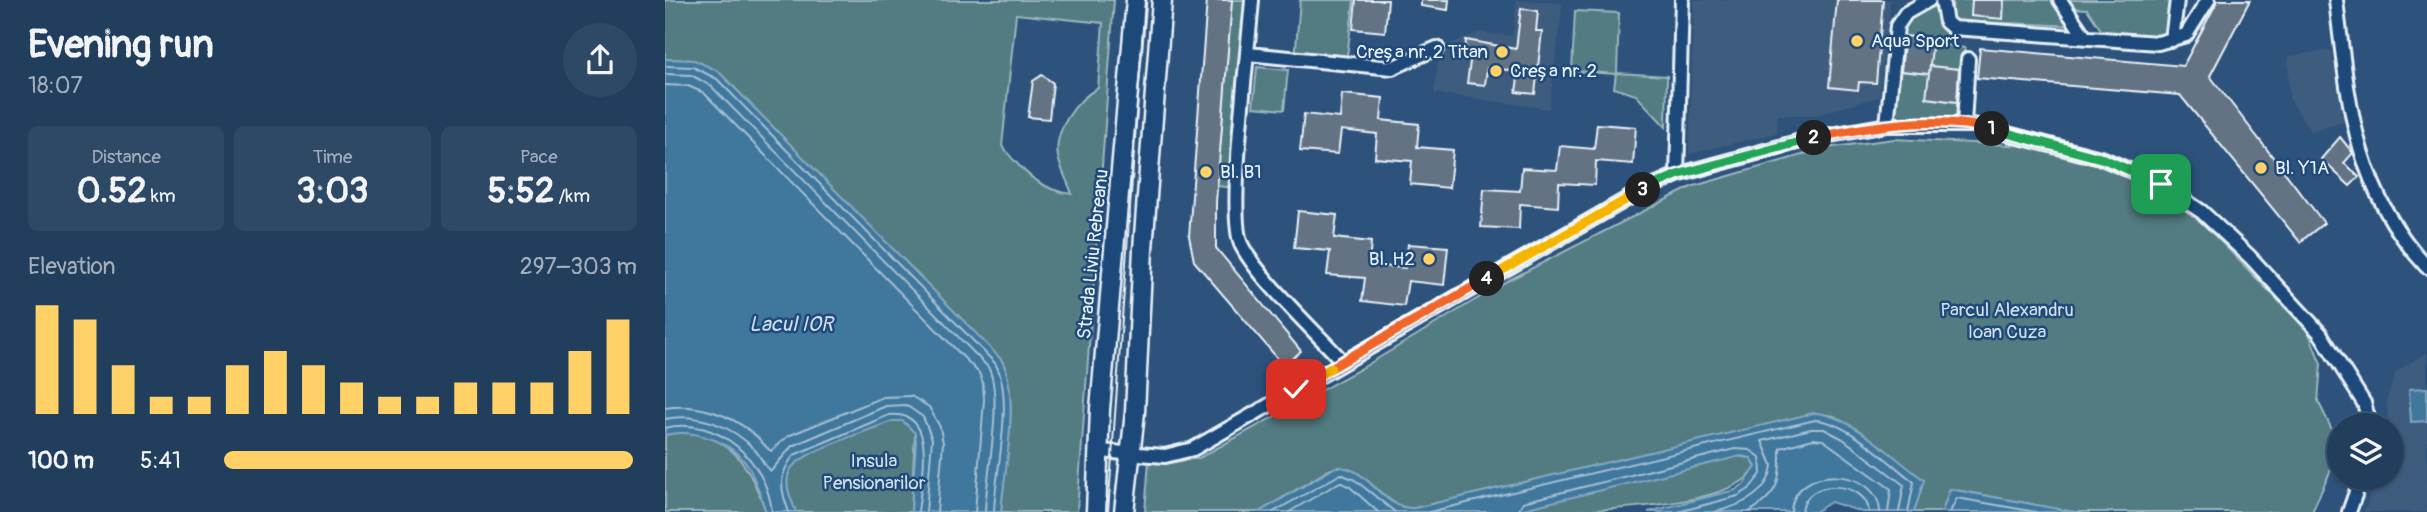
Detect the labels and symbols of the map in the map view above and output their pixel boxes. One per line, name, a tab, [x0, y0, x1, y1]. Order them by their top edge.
place label: Aqua Sport	[1871, 29, 1960, 53]
marker: Aqua Sport	[1849, 33, 1865, 49]
place label: Creșa nr. 2 Titan	[1356, 40, 1488, 64]
marker: Creșa nr. 2 Titan	[1494, 44, 1510, 60]
place label: Creșa nr. 2	[1510, 59, 1597, 83]
marker: Creșa nr. 2	[1488, 63, 1504, 79]
pin: 1	[1975, 111, 2009, 146]
pin: 2	[1797, 120, 1831, 156]
pin	[2131, 154, 2191, 214]
place label: Bl. Y1A	[2275, 156, 2329, 180]
place label: Bl. B1	[1220, 160, 1262, 184]
marker: Bl. Y1A	[2253, 160, 2269, 176]
marker: Bl. B1	[1198, 164, 1214, 180]
street label: Strada Liviu Rebreanu	[1072, 168, 1114, 340]
pin: 3	[1625, 172, 1661, 208]
place label: Bl. H2	[1369, 247, 1415, 271]
marker: Bl. H2	[1421, 251, 1437, 267]
pin: 4	[1469, 262, 1505, 296]
park label: Parcul Alexandru Ioan Cuza	[1940, 298, 2074, 344]
water label: Lacul IOR	[749, 311, 835, 338]
pin	[1266, 359, 1326, 419]
park label: Insula Pensionarilor	[823, 449, 926, 495]

